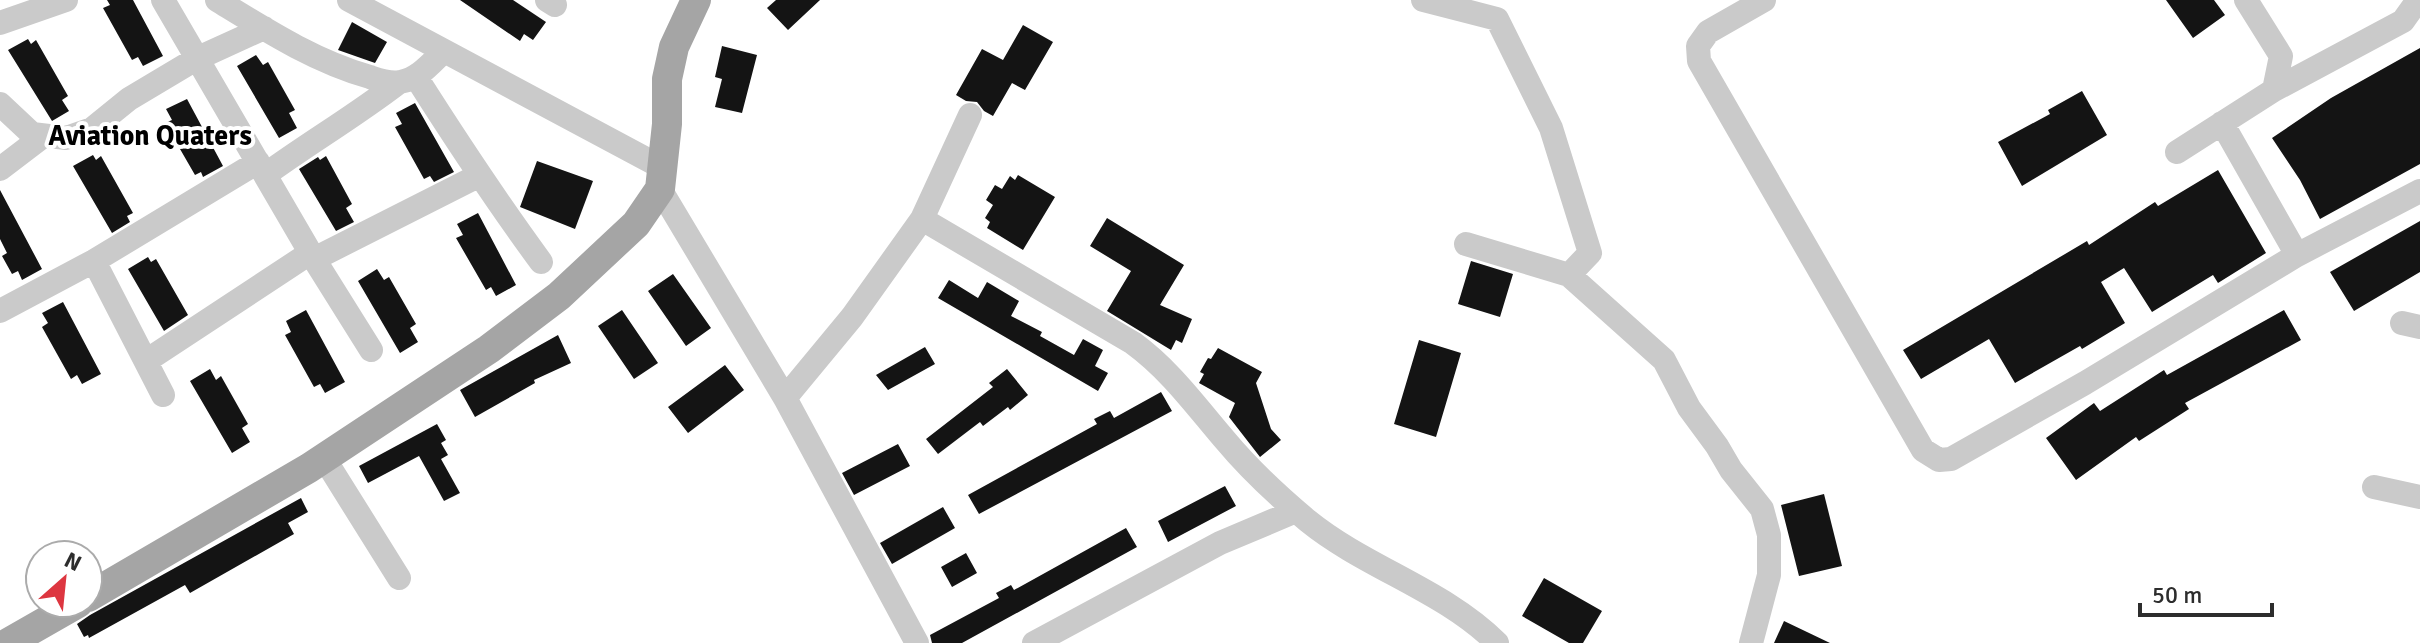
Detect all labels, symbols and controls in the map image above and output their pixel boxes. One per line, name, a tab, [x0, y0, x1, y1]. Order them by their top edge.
district label: Aviation Quaters	[48, 119, 252, 153]
north arrow	[24, 539, 104, 619]
text: N	[60, 546, 86, 577]
scale bar	[2140, 567, 2272, 617]
text: 50 m	[2152, 580, 2202, 610]

